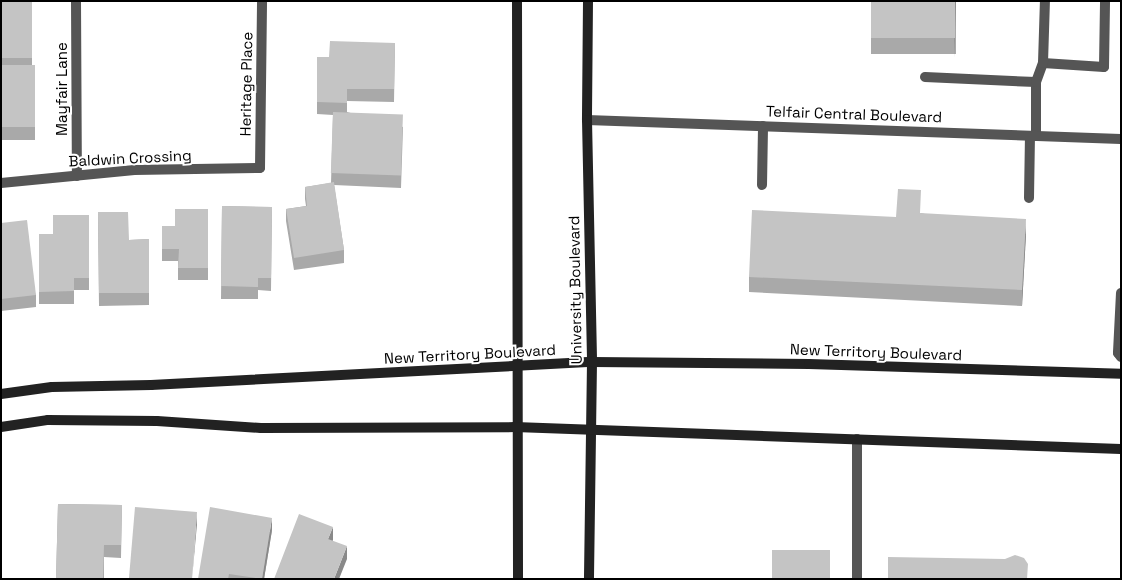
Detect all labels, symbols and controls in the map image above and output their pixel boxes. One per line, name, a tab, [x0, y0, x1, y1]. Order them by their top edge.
street label: Heritage Place	[236, 32, 256, 136]
street label: Mayfair Lane	[53, 42, 71, 136]
street label: Telfair Central Boulevard	[766, 102, 942, 126]
street label: Baldwin Crossing	[68, 146, 192, 170]
street label: University Boulevard	[565, 216, 585, 364]
street label: New Territory Boulevard	[383, 340, 557, 368]
street label: New Territory Boulevard	[790, 340, 962, 364]

